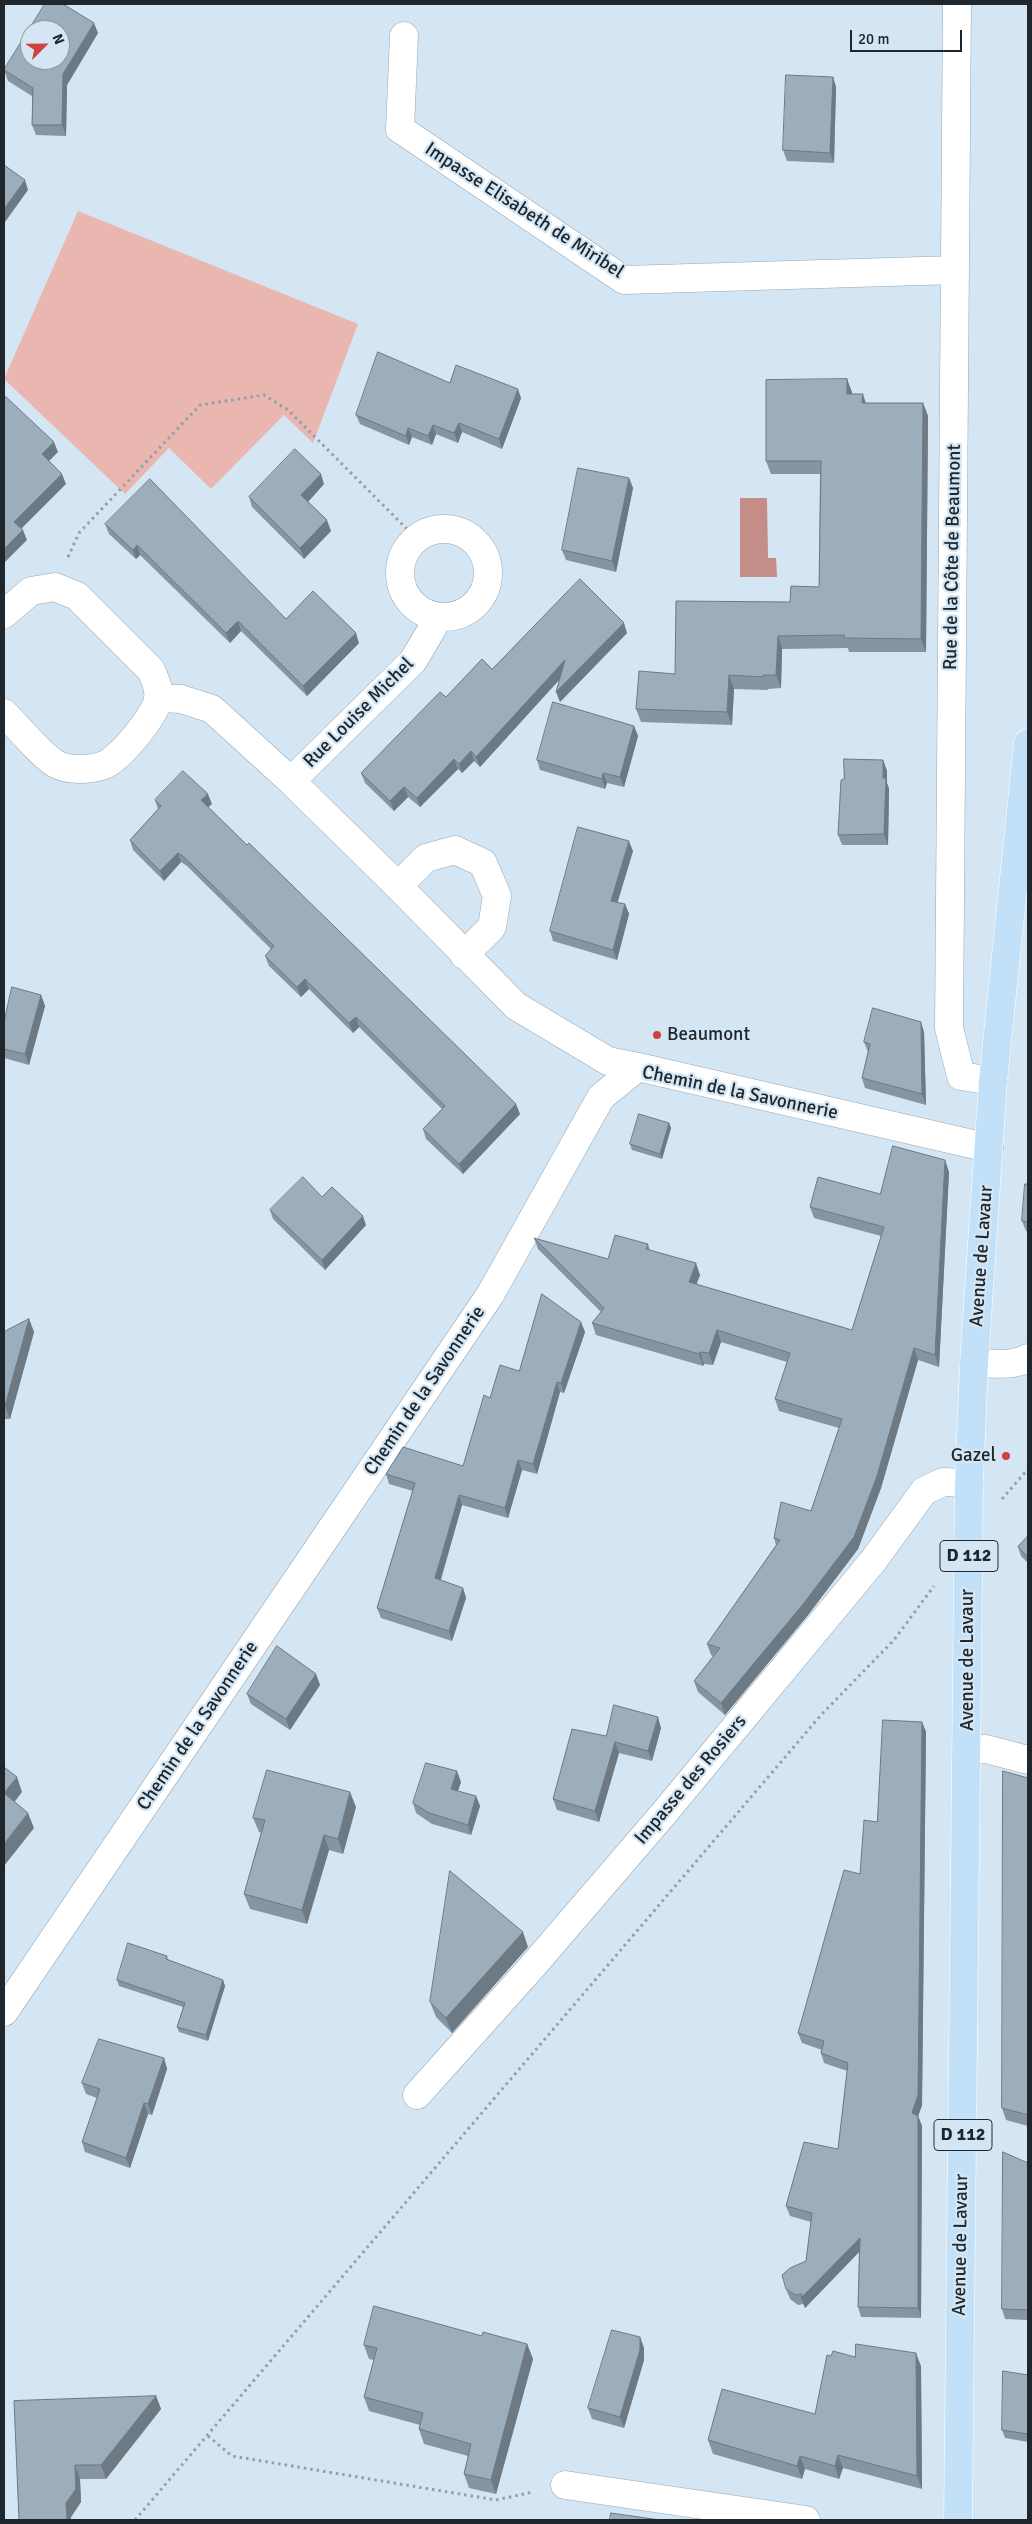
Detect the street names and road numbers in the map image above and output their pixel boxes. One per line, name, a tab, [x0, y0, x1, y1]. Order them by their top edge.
street label: Impasse Elisabeth de Miribel	[420, 138, 628, 284]
street label: Rue de la Côte de Beaumont	[940, 444, 966, 670]
street label: Rue Louise Michel	[299, 653, 419, 773]
street label: Chemin de la Savonnerie	[640, 1061, 840, 1125]
street label: Avenue de Lavaur	[966, 1184, 998, 1328]
street label: Chemin de la Savonnerie	[360, 1302, 490, 1480]
road number: D 112	[940, 1540, 998, 1572]
street label: Avenue de Lavaur	[957, 1589, 979, 1731]
street label: Chemin de la Savonnerie	[133, 1637, 263, 1815]
street label: Impasse des Rosiers	[630, 1711, 752, 1849]
road number: D 112	[934, 2120, 992, 2150]
street label: Avenue de Lavaur	[948, 2174, 974, 2316]

